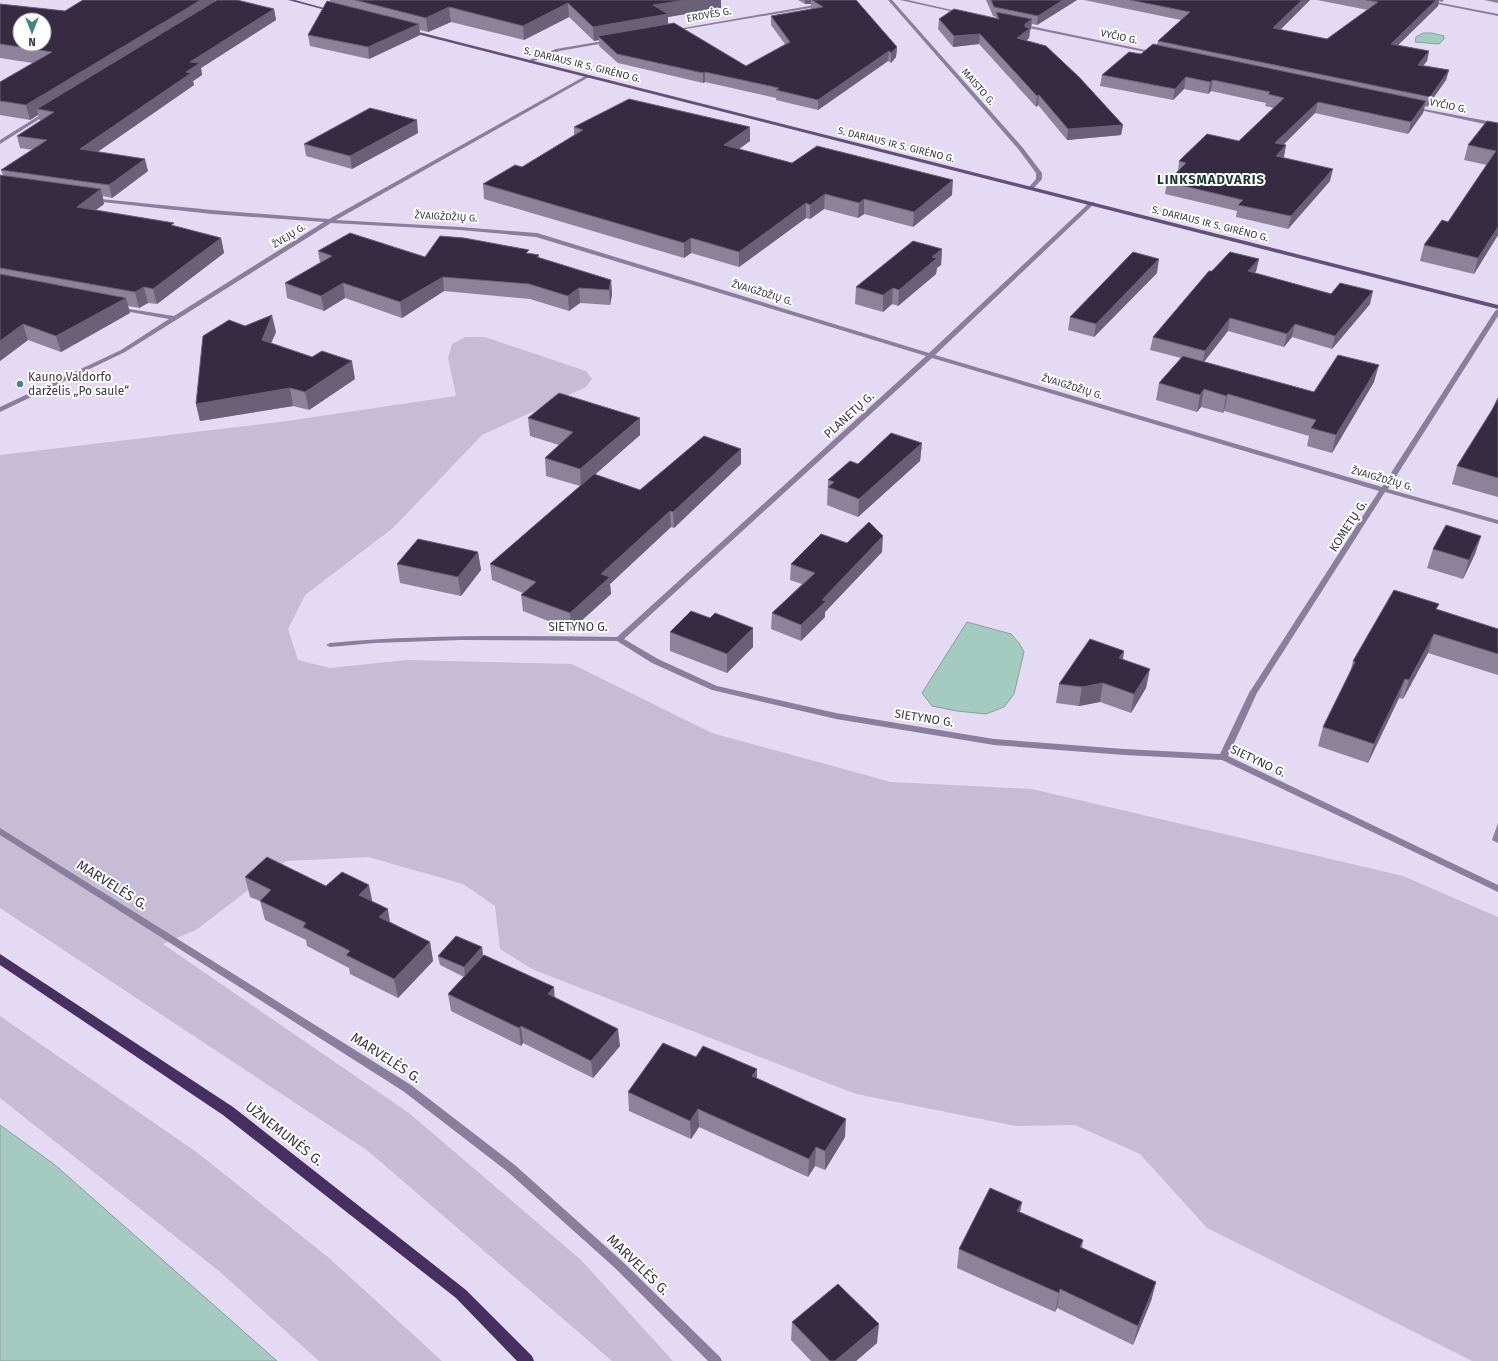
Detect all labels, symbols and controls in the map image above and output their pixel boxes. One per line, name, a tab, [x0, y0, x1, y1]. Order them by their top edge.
street label: ERDVĖS G.	[685, 3, 732, 25]
north arrow	[12, 12, 52, 52]
street label: VYČIO G.	[1099, 25, 1139, 47]
text: N	[28, 35, 36, 48]
street label: S. DARIAUS IR S. GIRĖNO G.	[522, 43, 642, 85]
street label: MAISTO G.	[959, 66, 997, 108]
street label: VYČIO G.	[1428, 94, 1468, 116]
street label: S. DARIAUS IR S. GIRĖNO G.	[836, 123, 956, 165]
district label: LINKSMADVARIS	[1157, 172, 1265, 187]
street label: S. DARIAUS IR S. GIRĖNO G.	[1150, 202, 1270, 244]
street label: ŽVAIGŽDŽIŲ G.	[414, 207, 478, 225]
street label: ŽVEJŲ G.	[269, 219, 308, 251]
street label: ŽVAIGŽDŽIŲ G.	[730, 276, 795, 308]
place label: Kauno Valdorfo darželis „Po saule“	[28, 370, 129, 398]
street label: ŽVAIGŽDŽIŲ G.	[1040, 370, 1105, 402]
marker: Kauno Valdorfo darželis „Po saule“	[15, 379, 25, 389]
street label: PLANETŲ G.	[821, 389, 877, 441]
street label: ŽVAIGŽDŽIŲ G.	[1350, 463, 1415, 493]
street label: KOMETŲ G.	[1326, 497, 1370, 554]
street label: SIETYNO G.	[548, 620, 608, 634]
street label: SIETYNO G.	[894, 706, 955, 730]
street label: SIETYNO G.	[1228, 742, 1288, 780]
street label: MARVELĖS G.	[73, 856, 151, 914]
street label: MARVELĖS G.	[348, 1028, 425, 1087]
street label: UŽNEMUNĖS G.	[242, 1098, 327, 1170]
street label: MARVELĖS G.	[603, 1230, 674, 1299]

